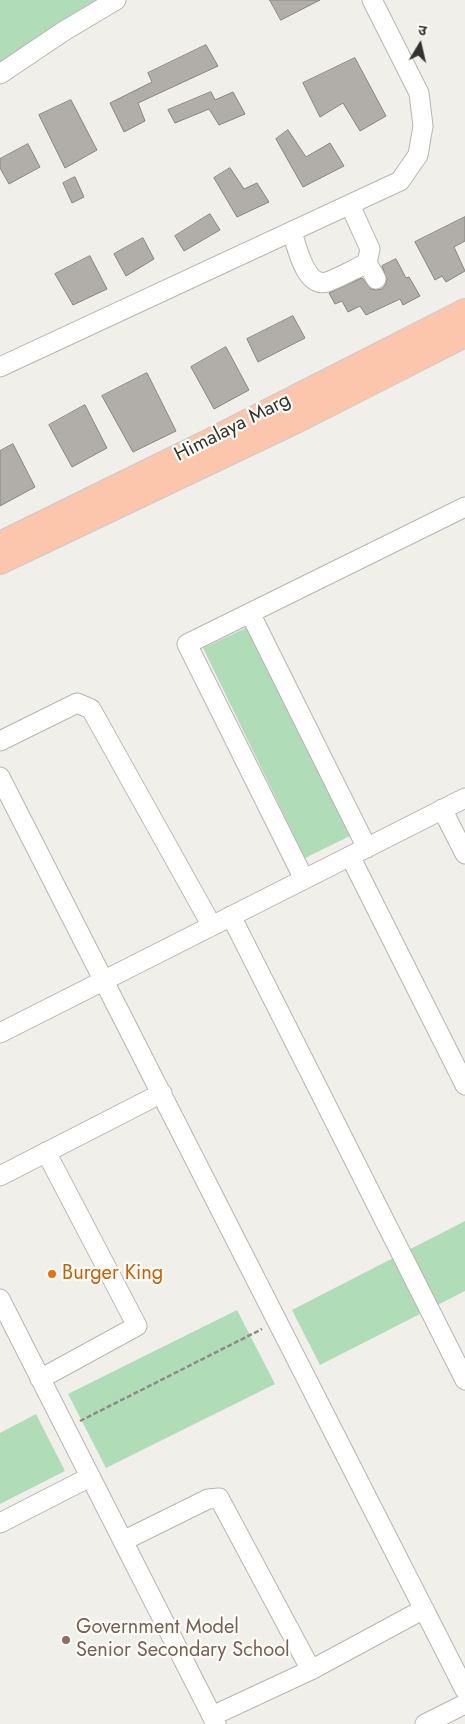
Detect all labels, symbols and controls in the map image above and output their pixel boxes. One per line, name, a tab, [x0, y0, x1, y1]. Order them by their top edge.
north arrow	[395, 20, 445, 70]
text: उ	[417, 20, 428, 41]
street label: Himalaya Marg	[171, 388, 295, 468]
place label: Burger King	[62, 1262, 163, 1286]
marker: Burger King	[46, 1268, 58, 1280]
place label: Government Model Senior Secondary School	[76, 1616, 290, 1663]
marker: Government Model Senior Secondary School	[60, 1634, 72, 1646]

